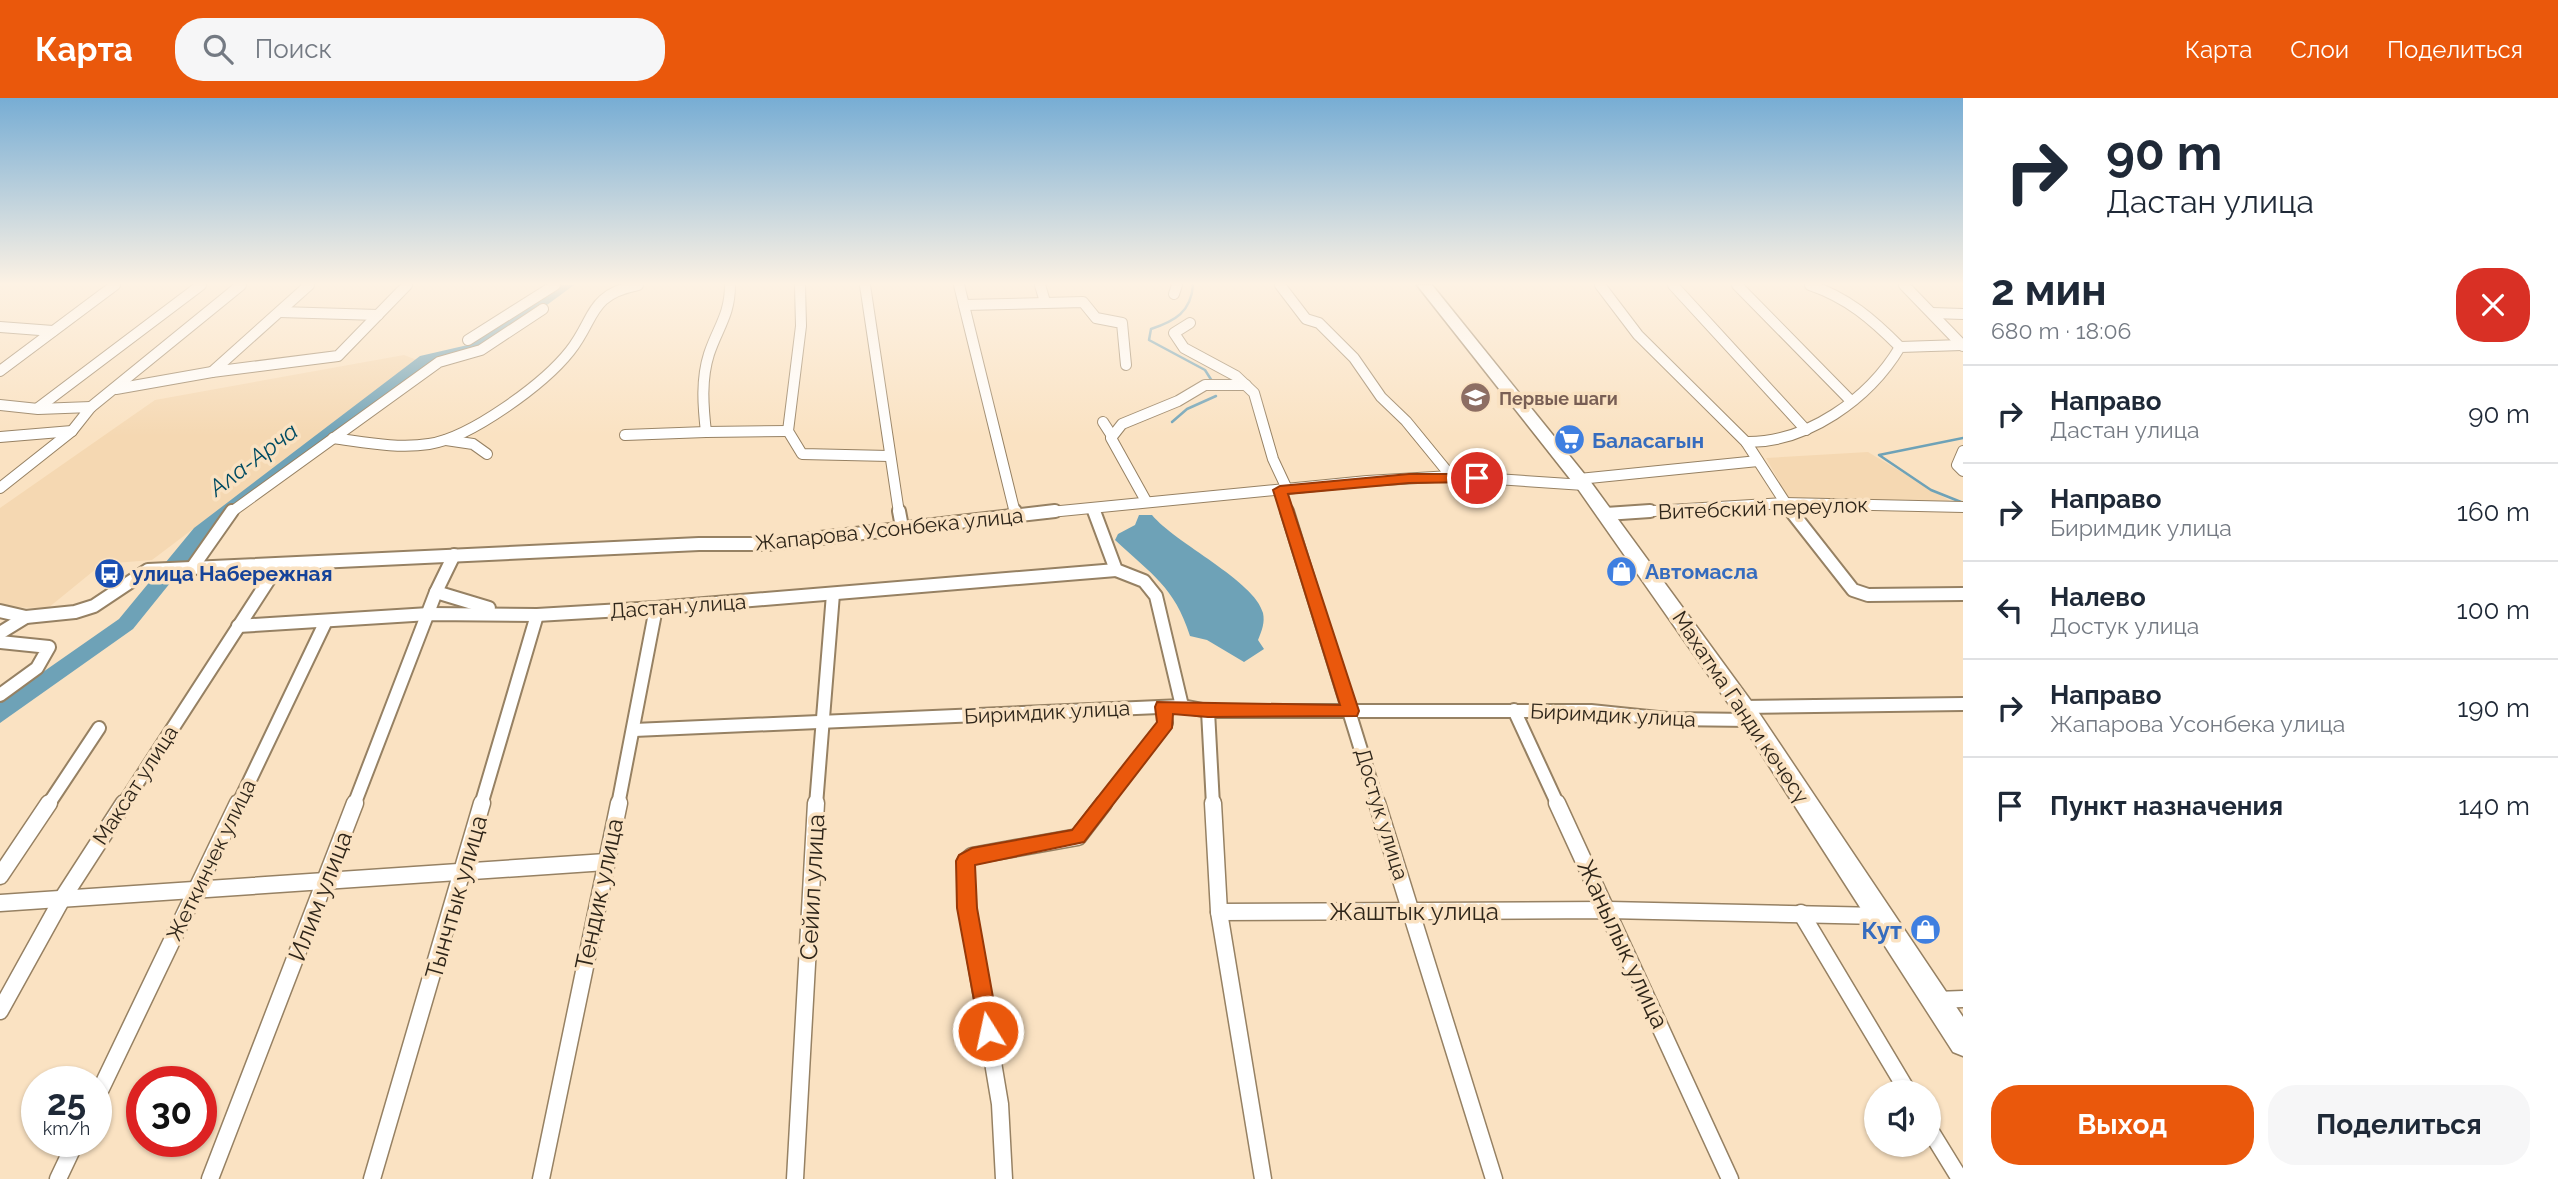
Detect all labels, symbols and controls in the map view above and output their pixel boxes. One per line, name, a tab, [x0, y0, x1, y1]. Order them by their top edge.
search box	[175, 18, 665, 81]
text: Карта	[35, 30, 133, 69]
icon: search	[199, 30, 237, 68]
text: Поиск	[255, 34, 332, 64]
text: Карта	[2185, 35, 2252, 64]
text: Слои	[2290, 35, 2349, 64]
text: Поделиться	[2387, 35, 2523, 64]
text: 90 m	[2106, 124, 2222, 181]
icon: right	[1991, 126, 2082, 217]
text: Дастан улица	[2106, 183, 2314, 220]
text: 2 мин	[1991, 266, 2107, 315]
button: close	[2456, 268, 2530, 342]
text: 680 m · 18:06	[1991, 317, 2131, 344]
school or university icon: Первые шаги	[1459, 381, 1493, 415]
text: Направо	[2050, 386, 2161, 416]
place label: Первые шаги	[1499, 388, 1618, 409]
icon: right	[1991, 395, 2029, 433]
text: 90 m	[2468, 399, 2530, 429]
text: Дастан улица	[2050, 416, 2200, 443]
water label: Ала-Арча	[202, 417, 303, 502]
supermarket icon: Баласагын	[1552, 423, 1586, 457]
place label: Баласагын	[1592, 428, 1704, 453]
pin	[1447, 448, 1507, 508]
icon: arrive	[1458, 459, 1496, 497]
text: Направо	[2050, 484, 2161, 514]
street label: Витебский переулок	[1657, 492, 1869, 524]
icon: right	[1991, 493, 2029, 531]
text: 160 m	[2457, 497, 2530, 527]
street label: Жапарова Усонбека улица	[754, 502, 1024, 556]
text: Биримдик улица	[2050, 514, 2232, 541]
shop icon: Автомасла	[1605, 554, 1639, 588]
bus stop icon: улица Набережная	[92, 556, 126, 590]
place label: Автомасла	[1645, 559, 1758, 584]
place label: улица Набережная	[132, 561, 332, 586]
text: Налево	[2050, 582, 2146, 612]
street label: Дастан улица	[609, 589, 747, 623]
icon: left	[1991, 591, 2029, 629]
text: 100 m	[2457, 595, 2530, 625]
street label: Махатма Ганди көчөсү	[1667, 606, 1815, 808]
text: Достук улица	[2050, 612, 2199, 639]
text: Направо	[2050, 680, 2161, 710]
icon: right	[1991, 689, 2029, 727]
text: 190 m	[2457, 693, 2530, 723]
street label: Биримдик улица	[963, 695, 1131, 729]
street label: Биримдик улица	[1529, 698, 1697, 732]
text: Жапарова Усонбека улица	[2050, 710, 2345, 737]
street label: Максат улица	[87, 721, 183, 849]
street label: Достук улица	[1350, 745, 1414, 883]
street label: Жеткинчек улица	[161, 775, 261, 945]
icon: arrive	[1991, 787, 2029, 825]
text: Пункт назначения	[2050, 791, 2283, 821]
text: 140 m	[2458, 791, 2530, 821]
street label: Тынчтык улица	[419, 812, 493, 982]
street label: Сейил улица	[794, 813, 830, 961]
street label: Тендик улица	[569, 816, 629, 972]
street label: Илим улица	[282, 827, 358, 965]
street label: Жанылык улица	[1571, 855, 1675, 1033]
street label: Жаштык улица	[1329, 897, 1499, 926]
shop icon: Кут	[1908, 913, 1942, 947]
place label: Кут	[1861, 916, 1902, 945]
position arrow	[951, 994, 1025, 1068]
speed limit sign: 30	[126, 1066, 217, 1157]
map controls	[1864, 1080, 1941, 1157]
button: sound	[1864, 1080, 1941, 1157]
text: 25	[47, 1082, 86, 1123]
button: Выход	[1991, 1085, 2254, 1165]
button: Поделиться	[2268, 1085, 2530, 1165]
text: km/h	[43, 1118, 90, 1139]

